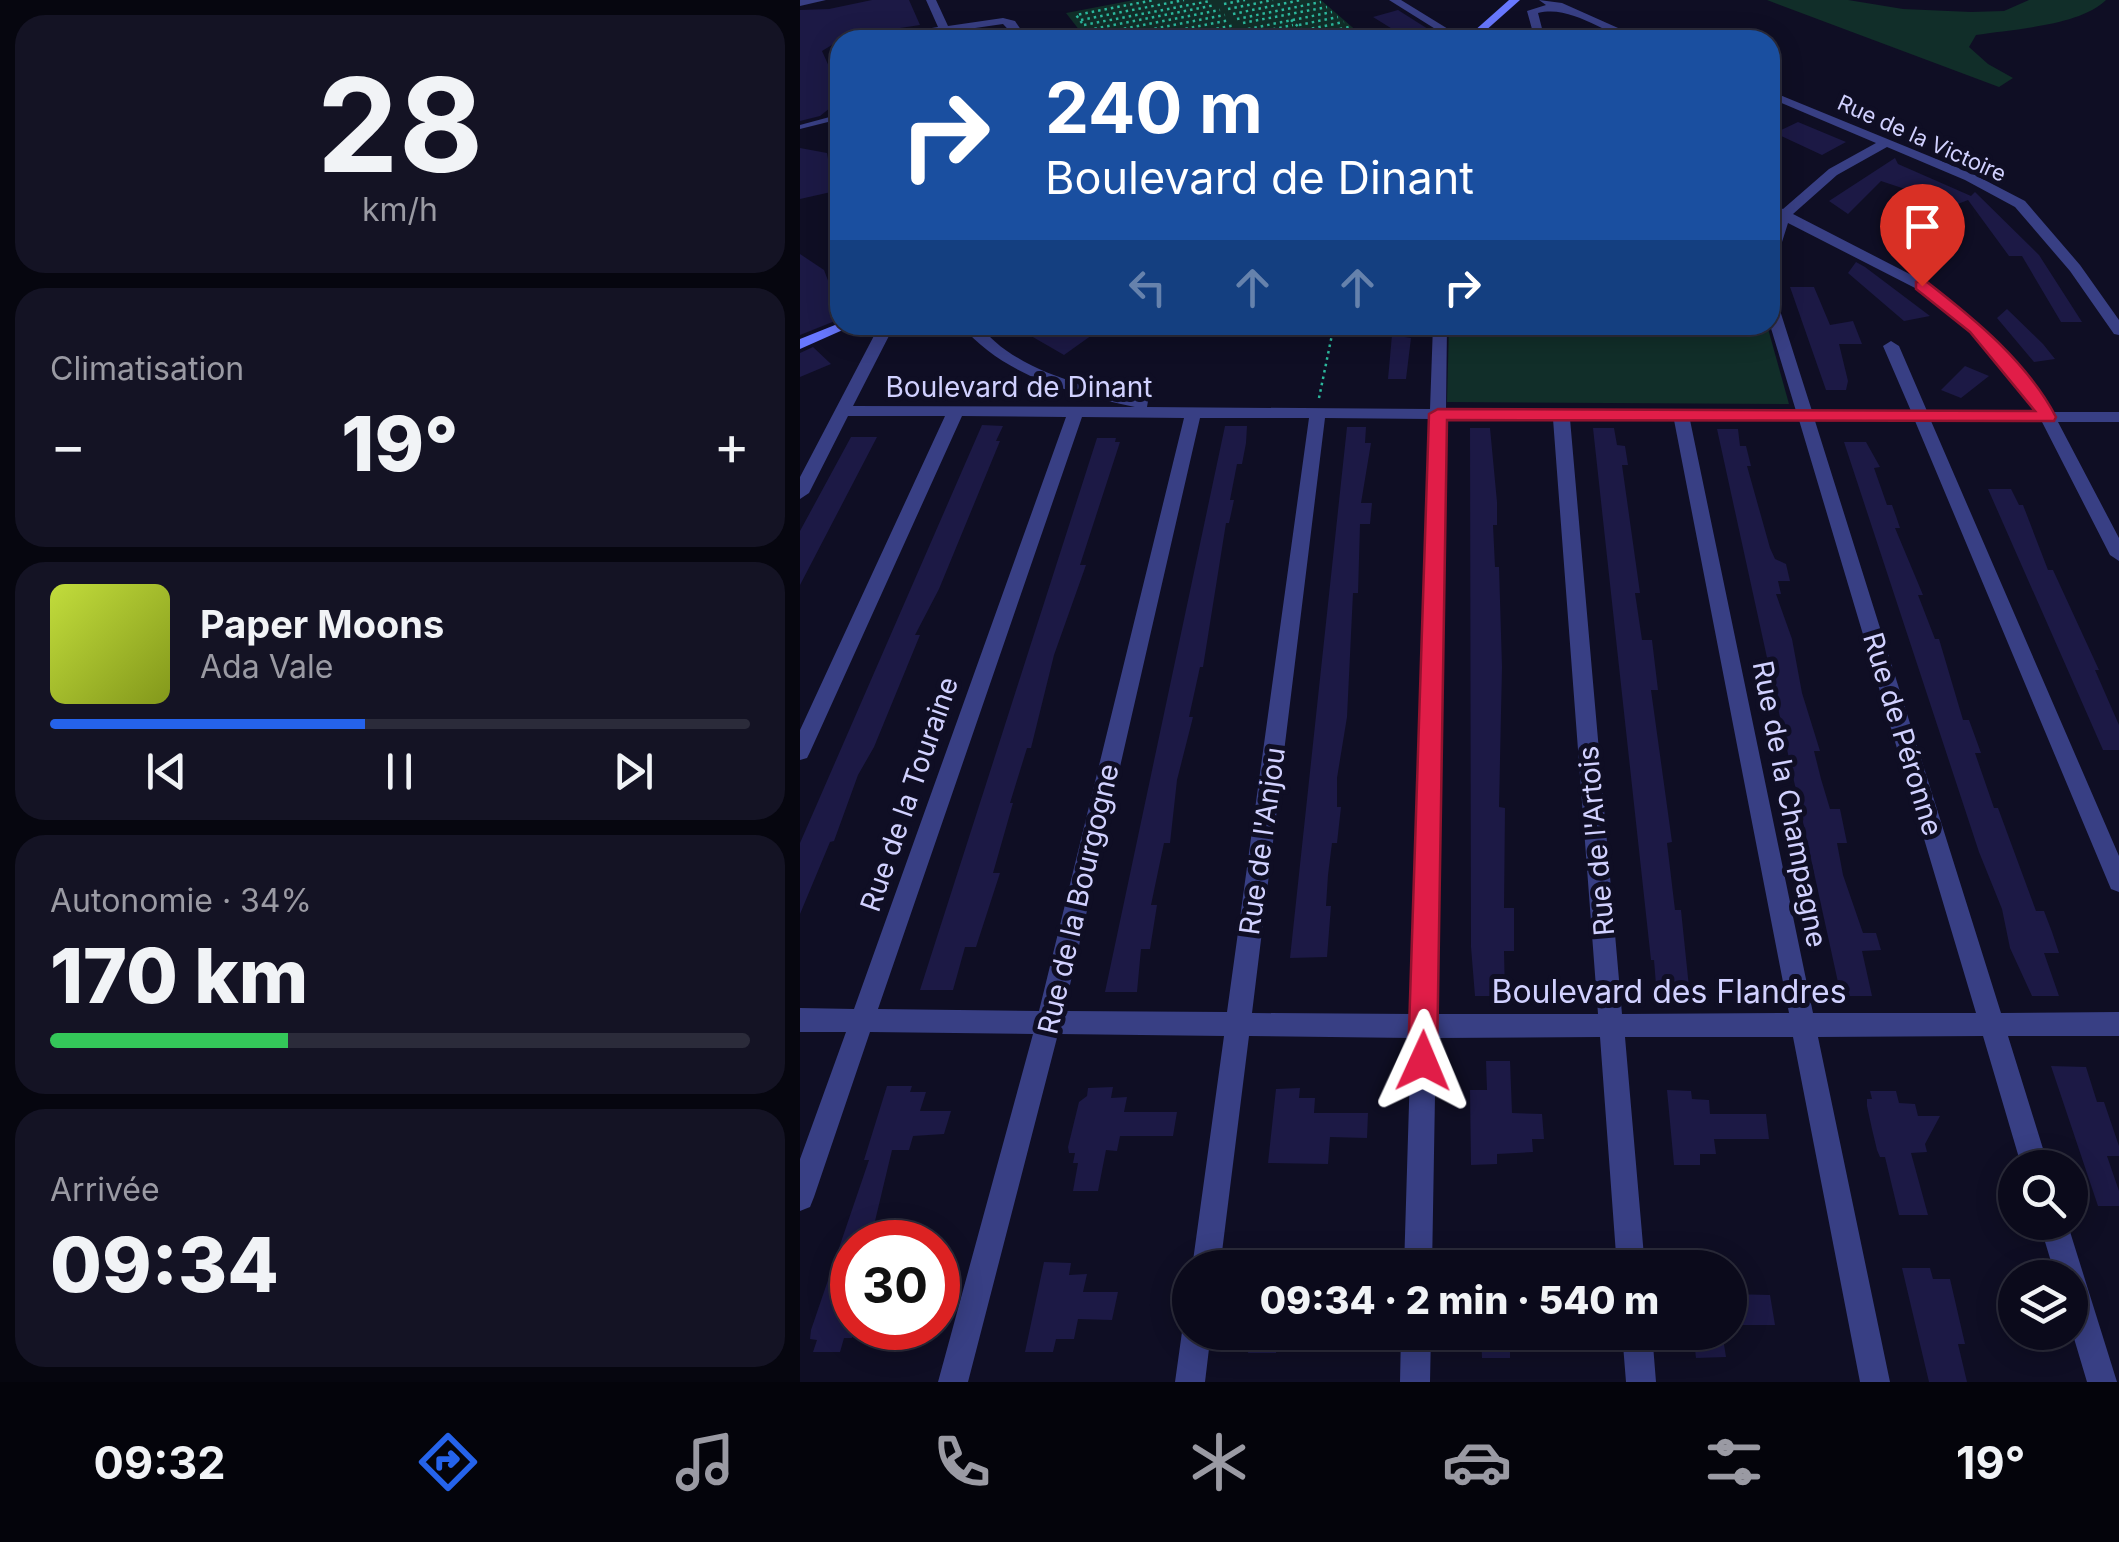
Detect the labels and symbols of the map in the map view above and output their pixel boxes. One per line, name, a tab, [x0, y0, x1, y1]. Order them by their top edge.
street label: Rue de la Victoire	[1834, 89, 2010, 187]
pin	[1880, 184, 1965, 287]
street label: Boulevard de Dinant	[886, 370, 1152, 404]
street label: Rue de Péronne	[1856, 628, 1950, 840]
street label: Rue de la Champagne	[1746, 658, 1834, 950]
street label: Rue de la Touraine	[853, 672, 965, 916]
street label: Rue de l'Anjou	[1232, 745, 1292, 937]
street label: Rue de l'Artois	[1571, 745, 1621, 937]
street label: Rue de la Bourgogne	[1030, 761, 1126, 1037]
street label: Boulevard des Flandres	[1491, 972, 1847, 1011]
position arrow	[1371, 1009, 1475, 1113]
speed limit sign: 30	[830, 1220, 960, 1350]

